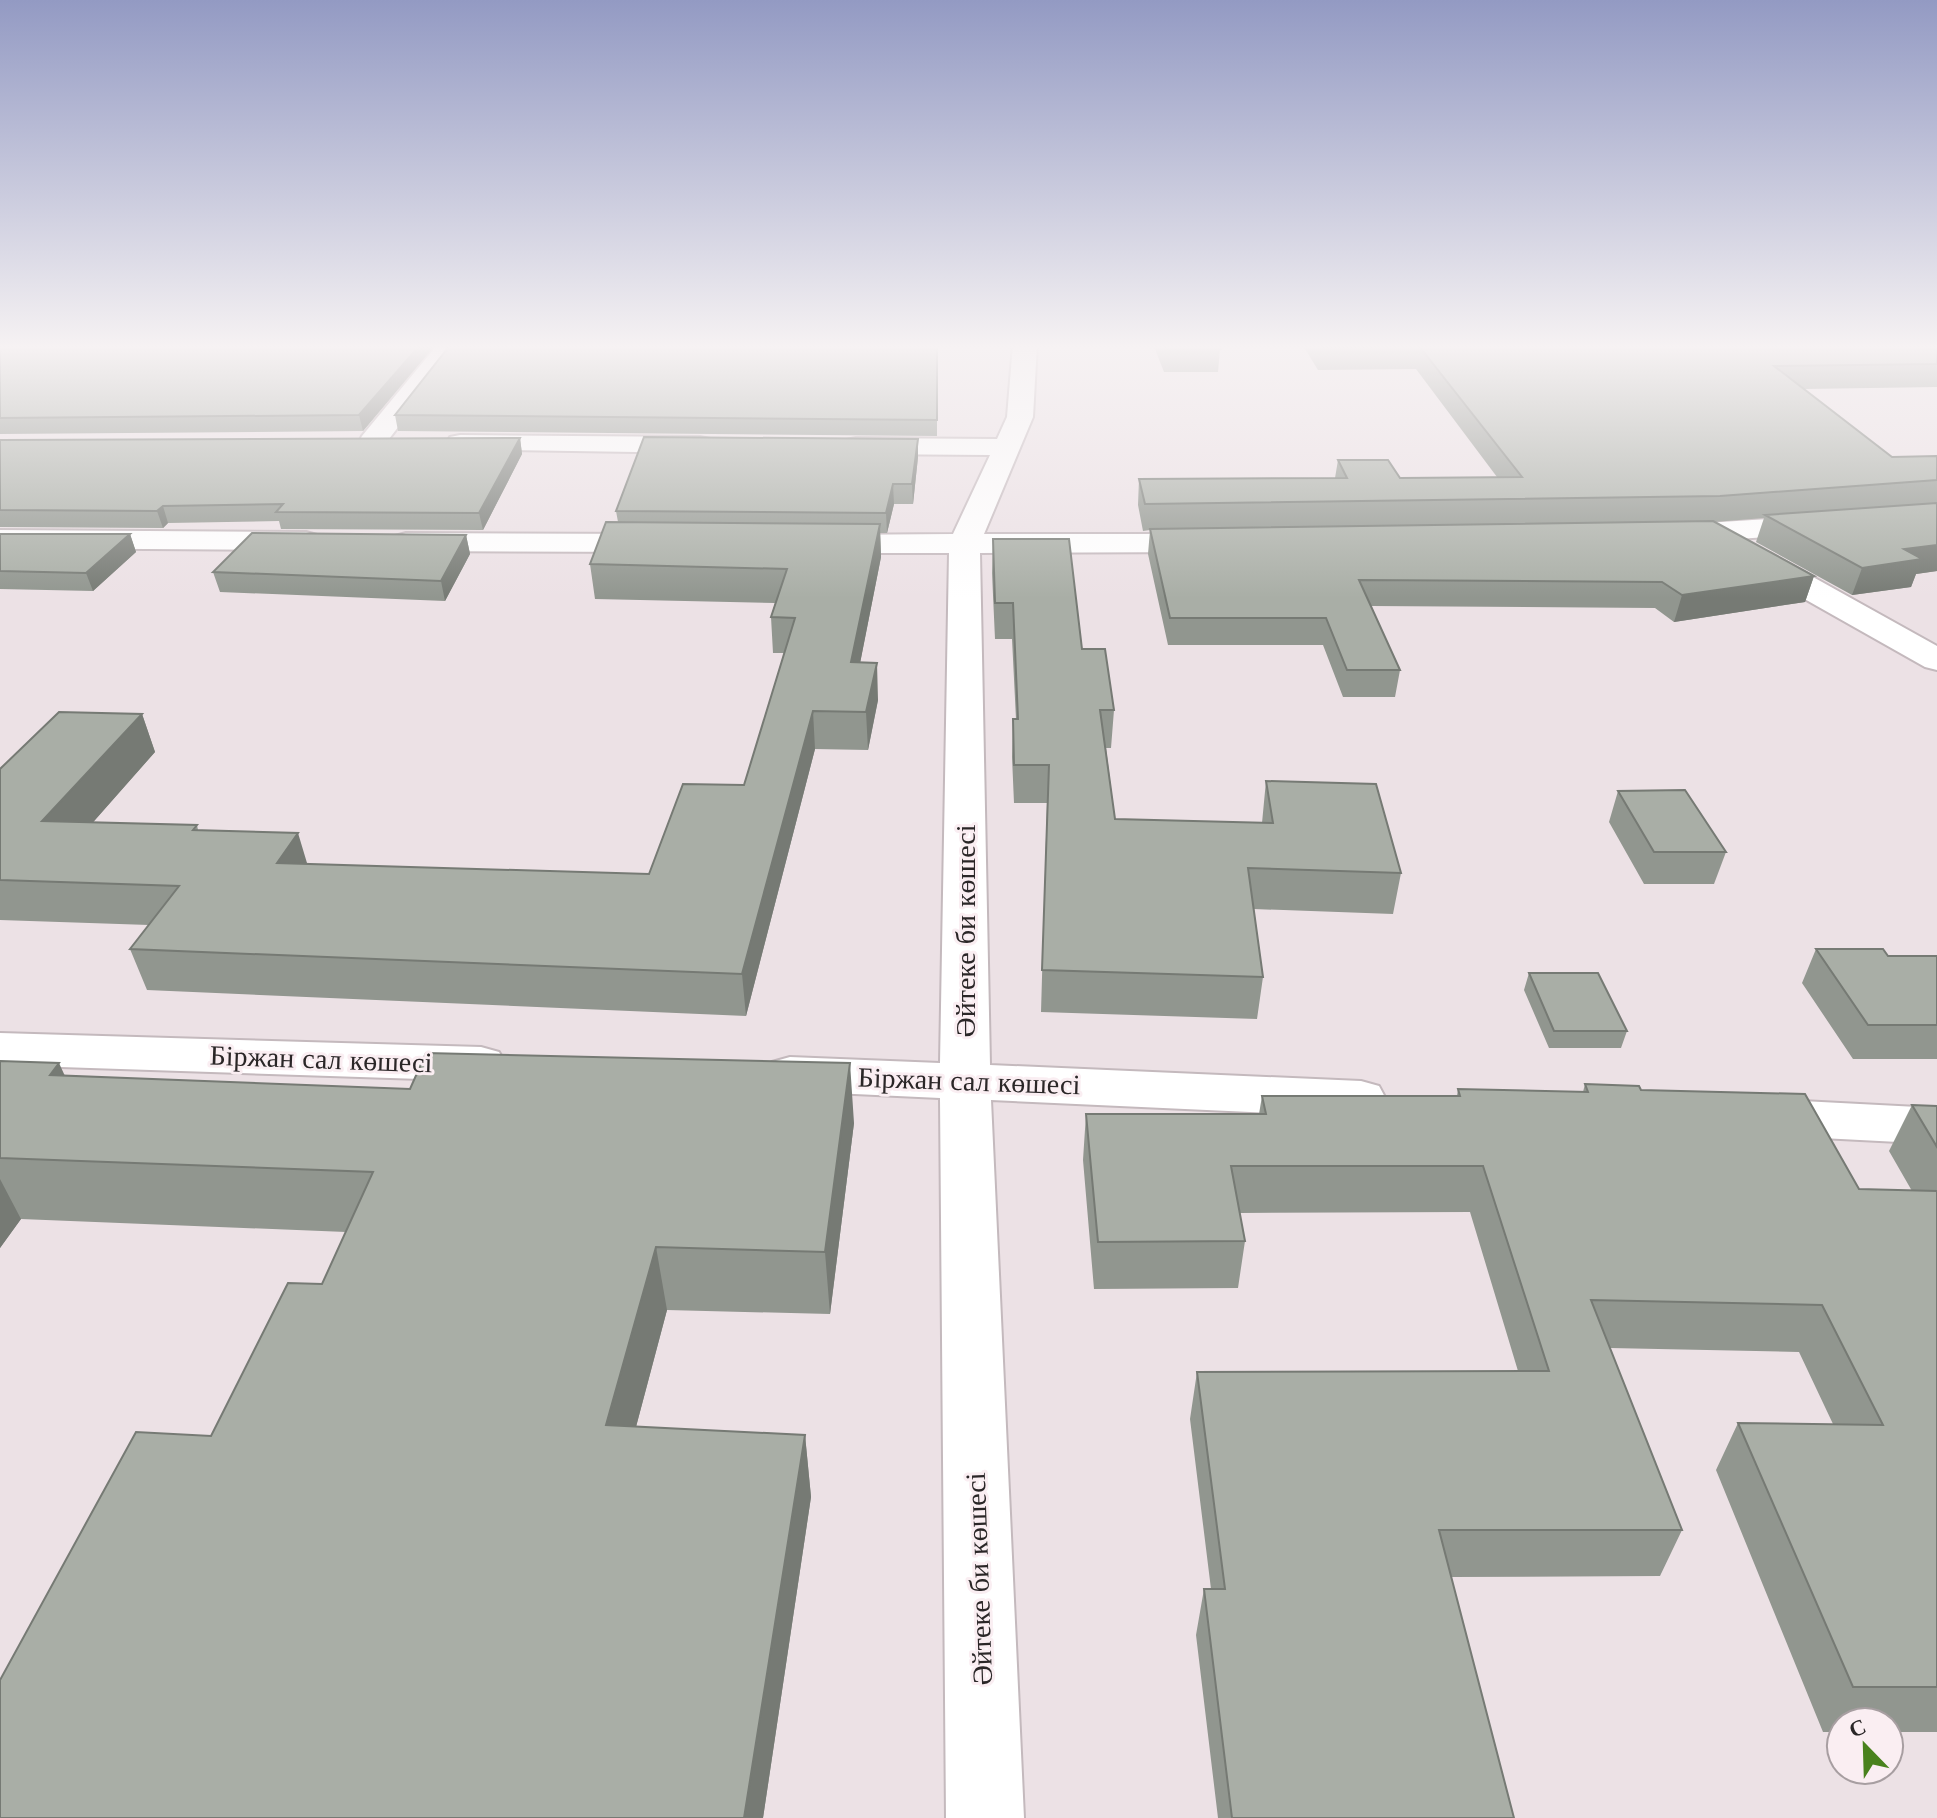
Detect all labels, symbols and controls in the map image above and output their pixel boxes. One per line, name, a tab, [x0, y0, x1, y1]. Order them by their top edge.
street label: Әйтеке би көшесі	[948, 824, 983, 1038]
street label: Біржан сал көшесі	[209, 1038, 433, 1080]
street label: Біржан сал көшесі	[857, 1060, 1081, 1102]
street label: Әйтеке би көшесі	[958, 1472, 1000, 1686]
north arrow	[1825, 1706, 1905, 1786]
text: С	[1845, 1713, 1870, 1744]

